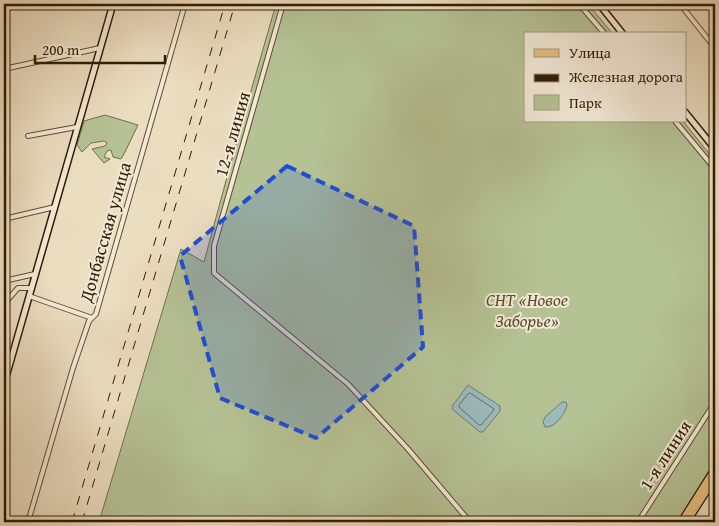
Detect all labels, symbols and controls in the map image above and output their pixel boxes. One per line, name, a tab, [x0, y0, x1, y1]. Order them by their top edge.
scale bar	[35, 32, 165, 64]
legend	[524, 32, 686, 122]
text: 200 m	[42, 39, 80, 60]
text: Улица	[569, 42, 612, 63]
text: Железная дорога	[568, 66, 684, 87]
street label: 12-я линия	[207, 88, 257, 180]
text: Парк	[569, 92, 602, 113]
street label: Донбасская улица	[72, 158, 138, 306]
park label: СНТ «Новое Заборье»	[486, 286, 568, 334]
street label: 1-я линия	[632, 415, 698, 495]

